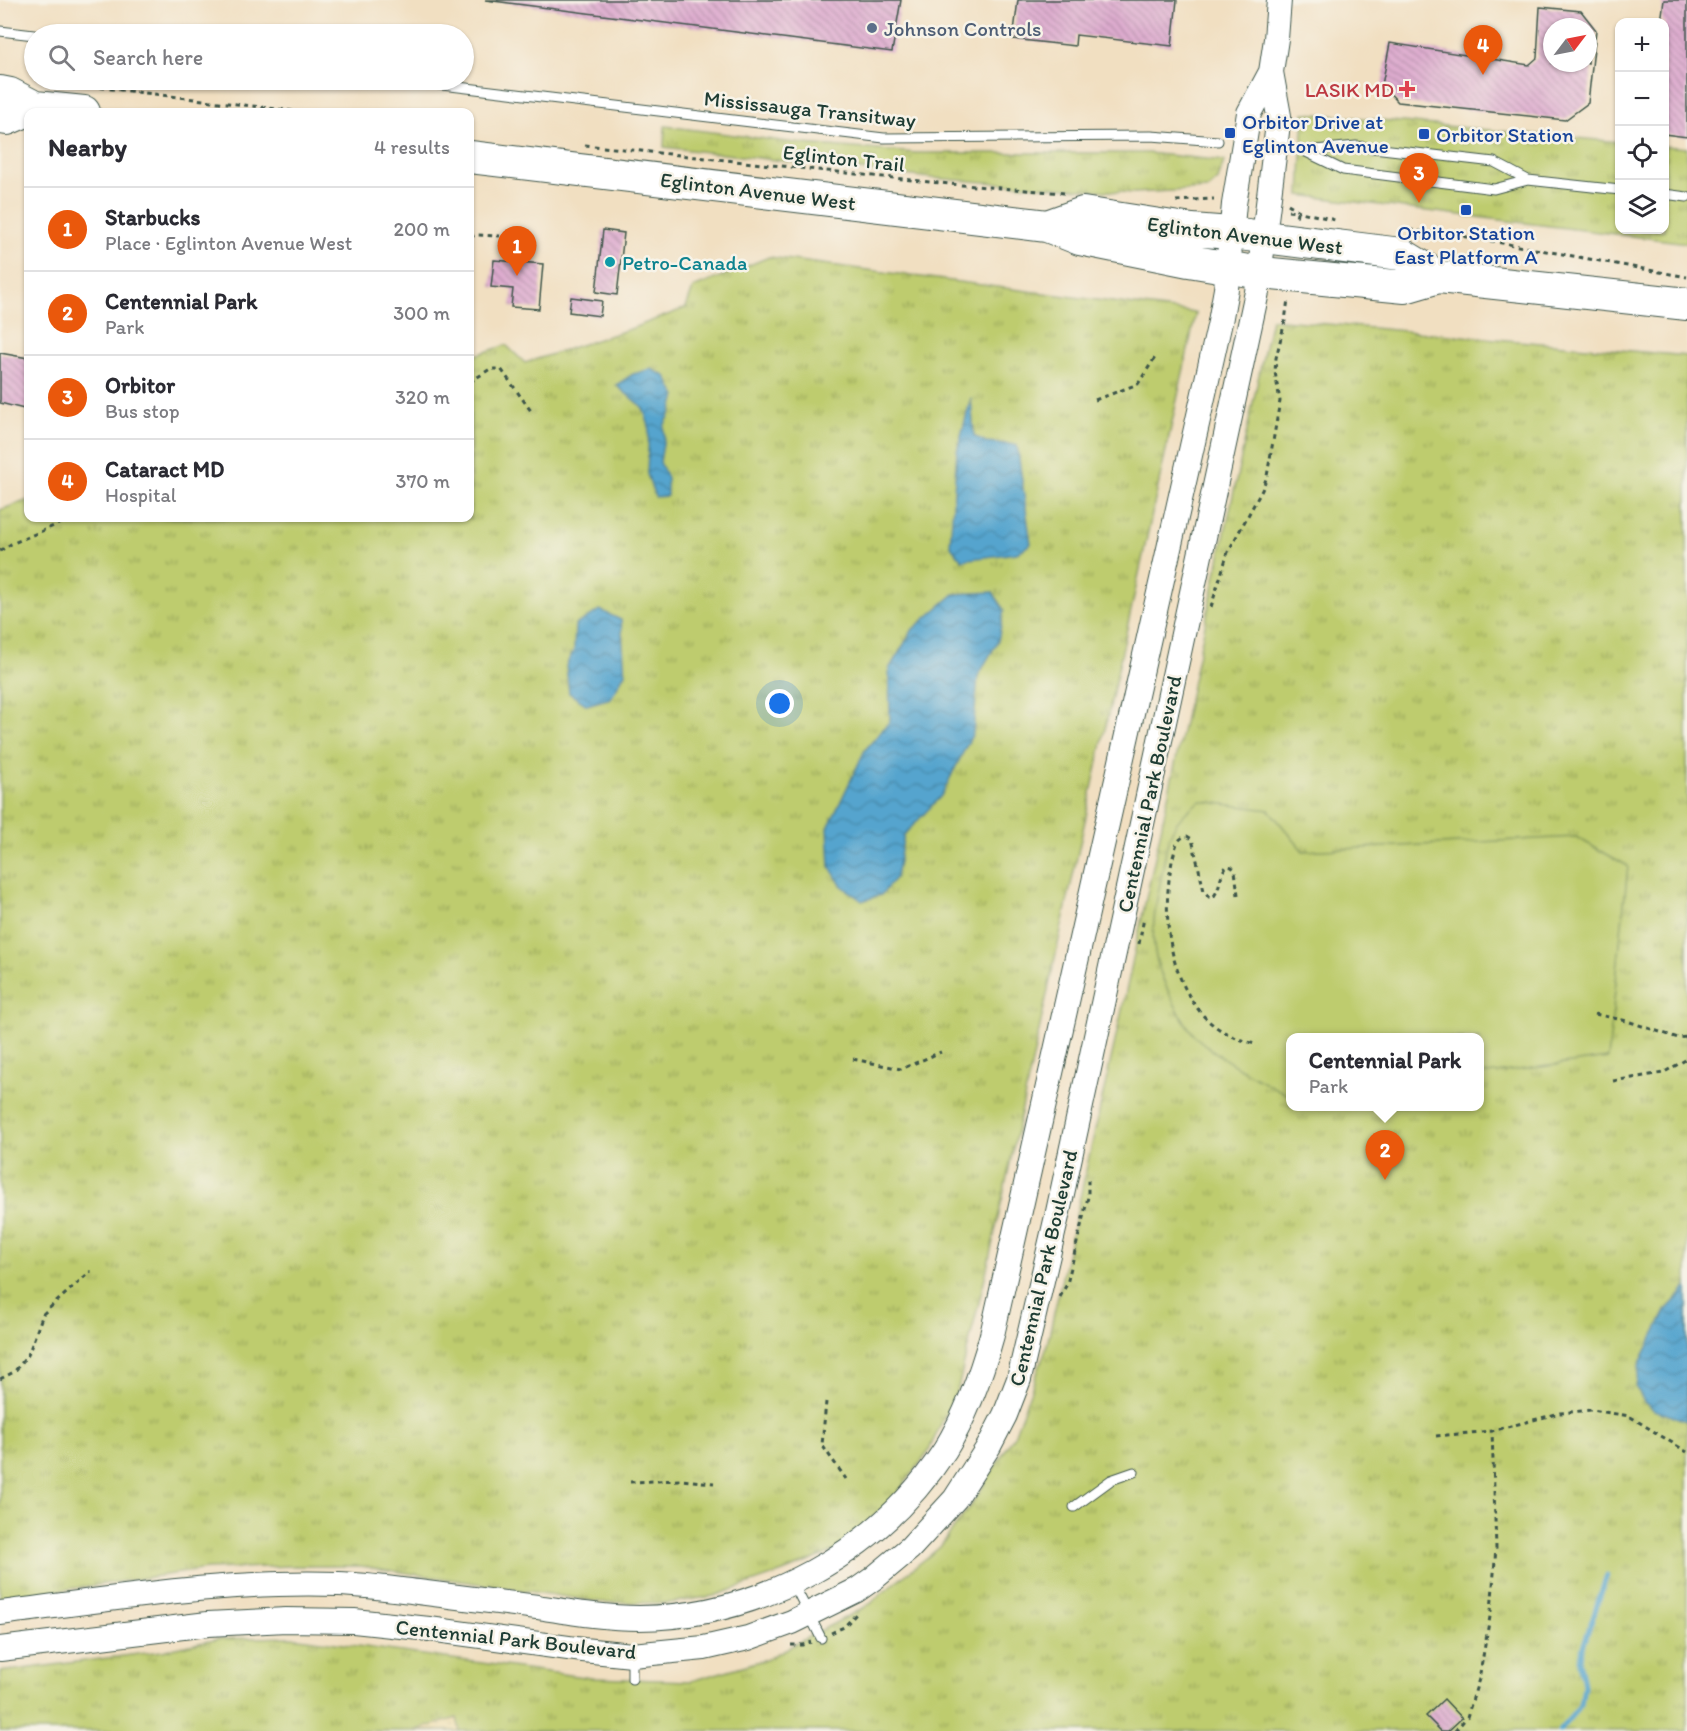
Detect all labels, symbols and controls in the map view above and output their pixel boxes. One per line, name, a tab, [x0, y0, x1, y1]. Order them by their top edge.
place label: Johnson Controls	[884, 16, 1042, 41]
north arrow	[1543, 18, 1597, 72]
map controls	[1615, 18, 1669, 234]
button: +	[1615, 18, 1669, 72]
marker: Johnson Controls	[865, 21, 879, 35]
search box	[24, 24, 474, 90]
pin: 4	[1464, 26, 1502, 75]
icon: search	[45, 41, 78, 74]
text: Search here	[93, 44, 203, 71]
button: −	[1615, 72, 1669, 126]
place label: LASIK MD	[1305, 77, 1394, 102]
marker: LASIK MD	[1398, 80, 1416, 98]
street label: Mississauga Transitway	[703, 85, 917, 133]
place label: Orbitor Drive at Eglinton Avenue	[1242, 109, 1389, 158]
place label: Orbitor Station	[1436, 122, 1574, 147]
marker: Orbitor Drive at Eglinton Avenue	[1223, 126, 1237, 140]
button: locate	[1615, 126, 1669, 180]
marker: Orbitor Station	[1417, 127, 1431, 141]
text: Nearby	[48, 131, 127, 163]
text: 4 results	[374, 135, 450, 159]
street label: Eglinton Trail	[782, 139, 906, 177]
pin: 3	[1400, 154, 1438, 203]
street label: Eglinton Avenue West	[659, 167, 857, 215]
button: layers	[1615, 180, 1669, 234]
marker: Orbitor Station East Platform A	[1459, 203, 1473, 217]
text: Starbucks	[105, 204, 200, 231]
street label: Eglinton Avenue West	[1146, 211, 1344, 259]
text: 1	[63, 217, 72, 241]
text: 200 m	[394, 217, 450, 241]
place label: Orbitor Station East Platform A	[1394, 220, 1538, 269]
pin: 1	[498, 226, 536, 276]
text: Place · Eglinton Avenue West	[105, 231, 352, 255]
place label: Petro-Canada	[622, 250, 747, 275]
marker: Petro-Canada	[603, 255, 617, 269]
text: Centennial Park	[105, 288, 257, 315]
text: 2	[62, 301, 73, 325]
text: 300 m	[393, 301, 450, 325]
text: Park	[105, 315, 144, 339]
text: Orbitor	[105, 372, 175, 399]
text: 3	[62, 385, 73, 409]
text: 320 m	[395, 385, 450, 409]
text: Bus stop	[105, 399, 180, 423]
text: Cataract MD	[105, 456, 224, 483]
text: 4	[61, 469, 74, 493]
text: 370 m	[396, 469, 450, 493]
text: Hospital	[105, 483, 177, 507]
street label: Centennial Park Boulevard	[1112, 673, 1186, 915]
your location	[765, 689, 794, 718]
popup	[1286, 1033, 1484, 1111]
text: Centennial Park	[1309, 1047, 1461, 1074]
text: Park	[1309, 1074, 1348, 1098]
pin: 2	[1366, 1130, 1404, 1180]
street label: Centennial Park Boulevard	[1004, 1147, 1082, 1389]
street label: Centennial Park Boulevard	[394, 1614, 638, 1664]

